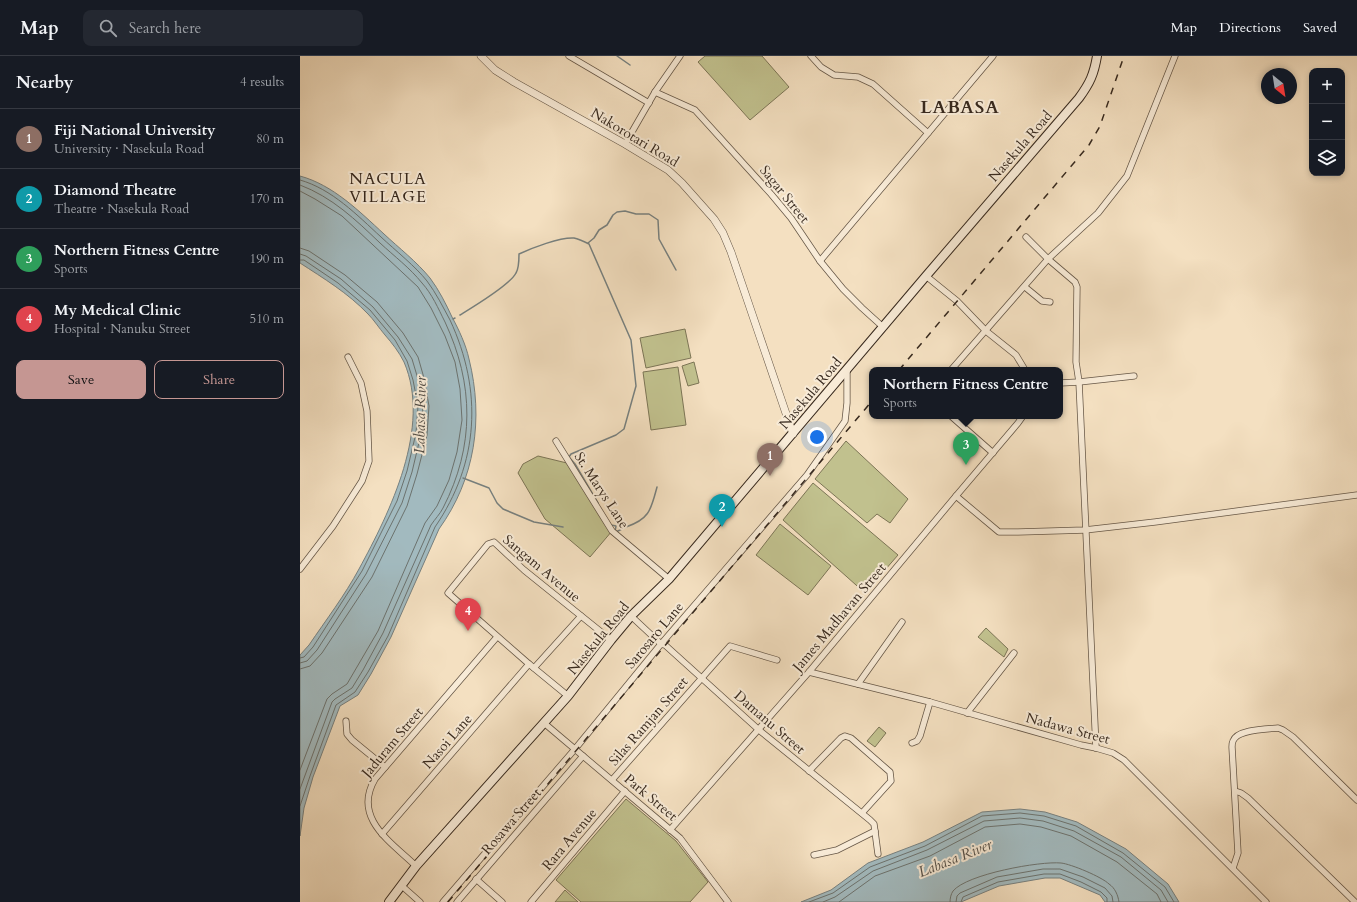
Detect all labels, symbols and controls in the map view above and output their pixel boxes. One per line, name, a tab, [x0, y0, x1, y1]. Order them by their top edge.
search box	[83, 10, 363, 46]
text: Map	[20, 15, 59, 41]
icon: search	[97, 17, 119, 39]
text: Search here	[129, 18, 201, 38]
text: Map	[1171, 18, 1197, 37]
text: Directions	[1219, 18, 1281, 37]
text: Saved	[1303, 18, 1337, 37]
north arrow	[1261, 68, 1297, 104]
map controls	[1309, 68, 1345, 176]
button: +	[1309, 68, 1345, 104]
text: Nearby	[16, 71, 73, 94]
text: 4 results	[240, 73, 284, 91]
district label: LABASA	[920, 95, 1000, 120]
street label: Nakorotari Road	[587, 104, 683, 172]
button: −	[1309, 104, 1345, 140]
street label: Nasekula Road	[984, 106, 1057, 186]
text: Fiji National University	[54, 120, 216, 140]
text: 1	[26, 130, 32, 148]
text: 80 m	[256, 130, 284, 148]
text: University · Nasekula Road	[54, 140, 204, 158]
button: layers	[1309, 140, 1345, 176]
street label: Sagar Street	[755, 161, 814, 228]
district label: NACULA VILLAGE	[349, 168, 427, 208]
text: Diamond Theatre	[54, 180, 176, 200]
text: 2	[26, 190, 32, 208]
text: 170 m	[250, 190, 284, 208]
text: Theatre · Nasekula Road	[54, 200, 189, 218]
text: Northern Fitness Centre	[54, 240, 219, 260]
text: 3	[26, 250, 32, 268]
text: 190 m	[250, 250, 284, 268]
text: Sports	[54, 260, 88, 278]
text: My Medical Clinic	[54, 300, 181, 320]
text: 4	[26, 310, 32, 328]
text: 510 m	[250, 310, 284, 328]
text: Hospital · Nanuku Street	[54, 320, 190, 338]
street label: Nasekula Road	[775, 353, 846, 433]
button: Save	[16, 360, 146, 399]
button: Share	[154, 360, 284, 399]
popup	[869, 367, 1063, 419]
text: Northern Fitness Centre	[883, 374, 1049, 394]
water label: Labasa River	[409, 375, 431, 454]
text: Sports	[883, 394, 917, 412]
your location	[807, 427, 827, 447]
pin: 3	[953, 432, 979, 465]
pin: 1	[757, 443, 783, 476]
street label: St. Marys Lane	[570, 448, 633, 532]
pin: 2	[709, 494, 735, 527]
street label: Sangam Avenue	[499, 530, 585, 606]
street label: James Madhavan Street	[787, 559, 891, 677]
pin: 4	[455, 598, 481, 631]
street label: Nasekula Road	[563, 598, 634, 679]
street label: Sarosaro Lane	[621, 598, 688, 673]
street label: Silas Ramjan Street	[604, 672, 693, 770]
street label: Damanu Street	[730, 686, 810, 759]
street label: Jaduram Street	[356, 703, 428, 783]
street label: Nadawa Street	[1024, 708, 1113, 749]
street label: Nasoi Lane	[418, 710, 476, 773]
street label: Park Street	[620, 769, 682, 826]
street label: Rosawa Street	[477, 783, 546, 859]
street label: Rara Avenue	[538, 804, 601, 875]
water label: Labasa River	[915, 834, 996, 882]

